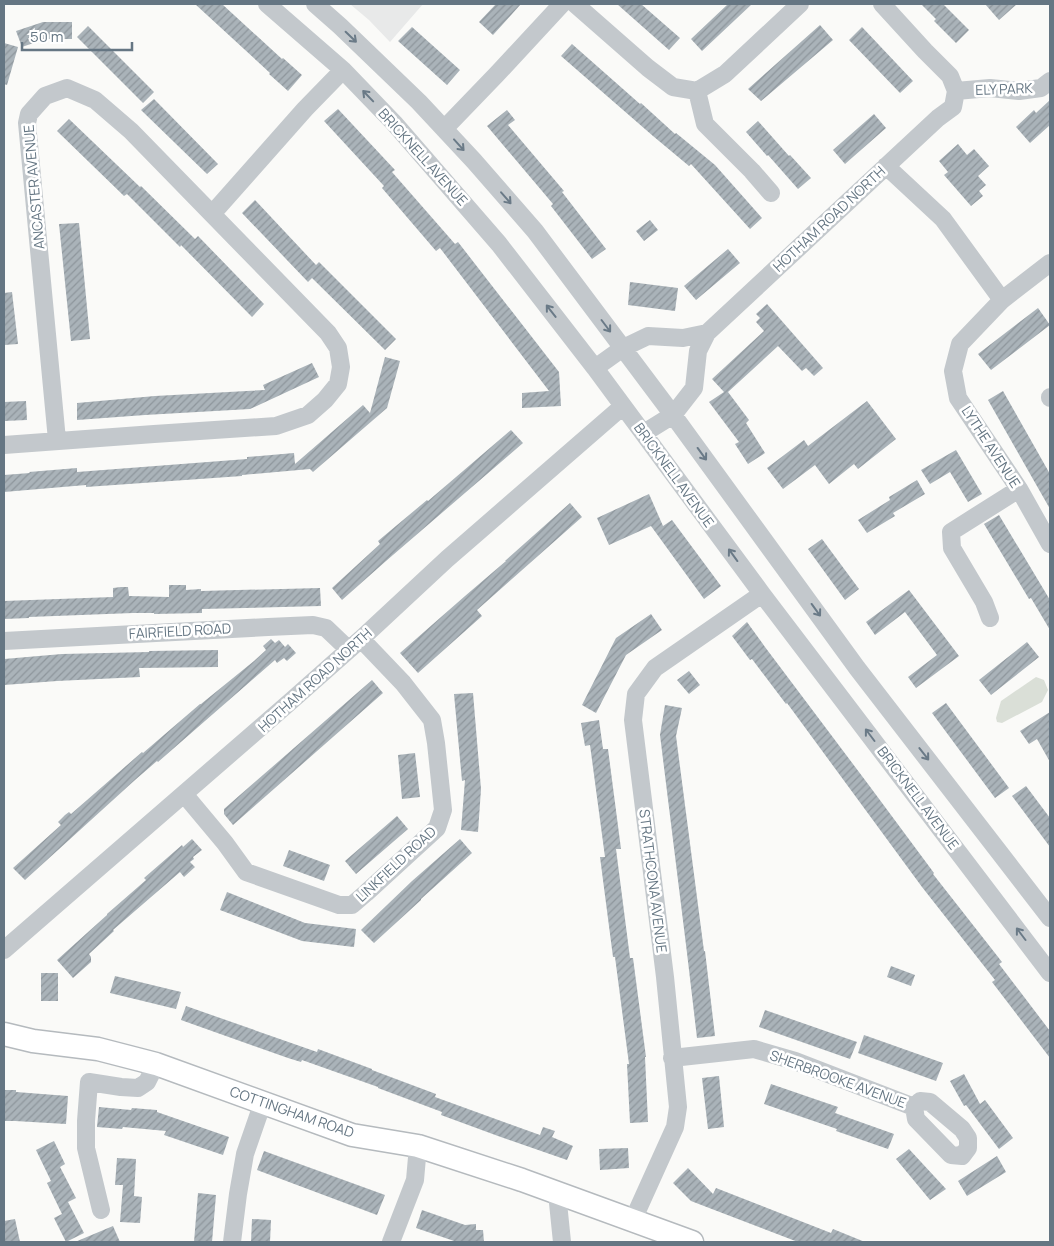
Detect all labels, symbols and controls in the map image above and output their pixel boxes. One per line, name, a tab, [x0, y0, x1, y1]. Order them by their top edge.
scale bar	[22, 20, 132, 52]
text: 50 m	[30, 26, 64, 47]
one-way arrow	[344, 30, 356, 42]
street label: ELY PARK	[975, 78, 1034, 99]
one-way arrow	[362, 90, 374, 102]
street label: BRICKNELL AVENUE	[375, 104, 472, 209]
street label: ANCASTER AVENUE	[19, 124, 48, 250]
one-way arrow	[453, 139, 465, 151]
street label: HOTHAM ROAD NORTH	[768, 162, 889, 276]
one-way arrow	[500, 191, 512, 204]
one-way arrow	[546, 304, 556, 318]
one-way arrow	[600, 319, 611, 332]
street label: LYTHE AVENUE	[958, 402, 1025, 491]
street label: BRICKNELL AVENUE	[630, 419, 719, 531]
one-way arrow	[696, 447, 707, 460]
one-way arrow	[728, 548, 738, 562]
one-way arrow	[811, 603, 821, 617]
street label: FAIRFIELD ROAD	[128, 618, 232, 643]
street label: HOTHAM ROAD NORTH	[254, 623, 376, 736]
one-way arrow	[864, 729, 875, 742]
street label: BRICKNELL AVENUE	[873, 742, 964, 853]
one-way arrow	[918, 747, 929, 760]
street label: STRATHCONA AVENUE	[635, 808, 672, 954]
street label: LINKFIELD ROAD	[352, 822, 440, 906]
one-way arrow	[1016, 927, 1026, 941]
street label: SHERBROOKE AVENUE	[767, 1045, 909, 1112]
street label: COTTINGHAM ROAD	[228, 1081, 357, 1142]

